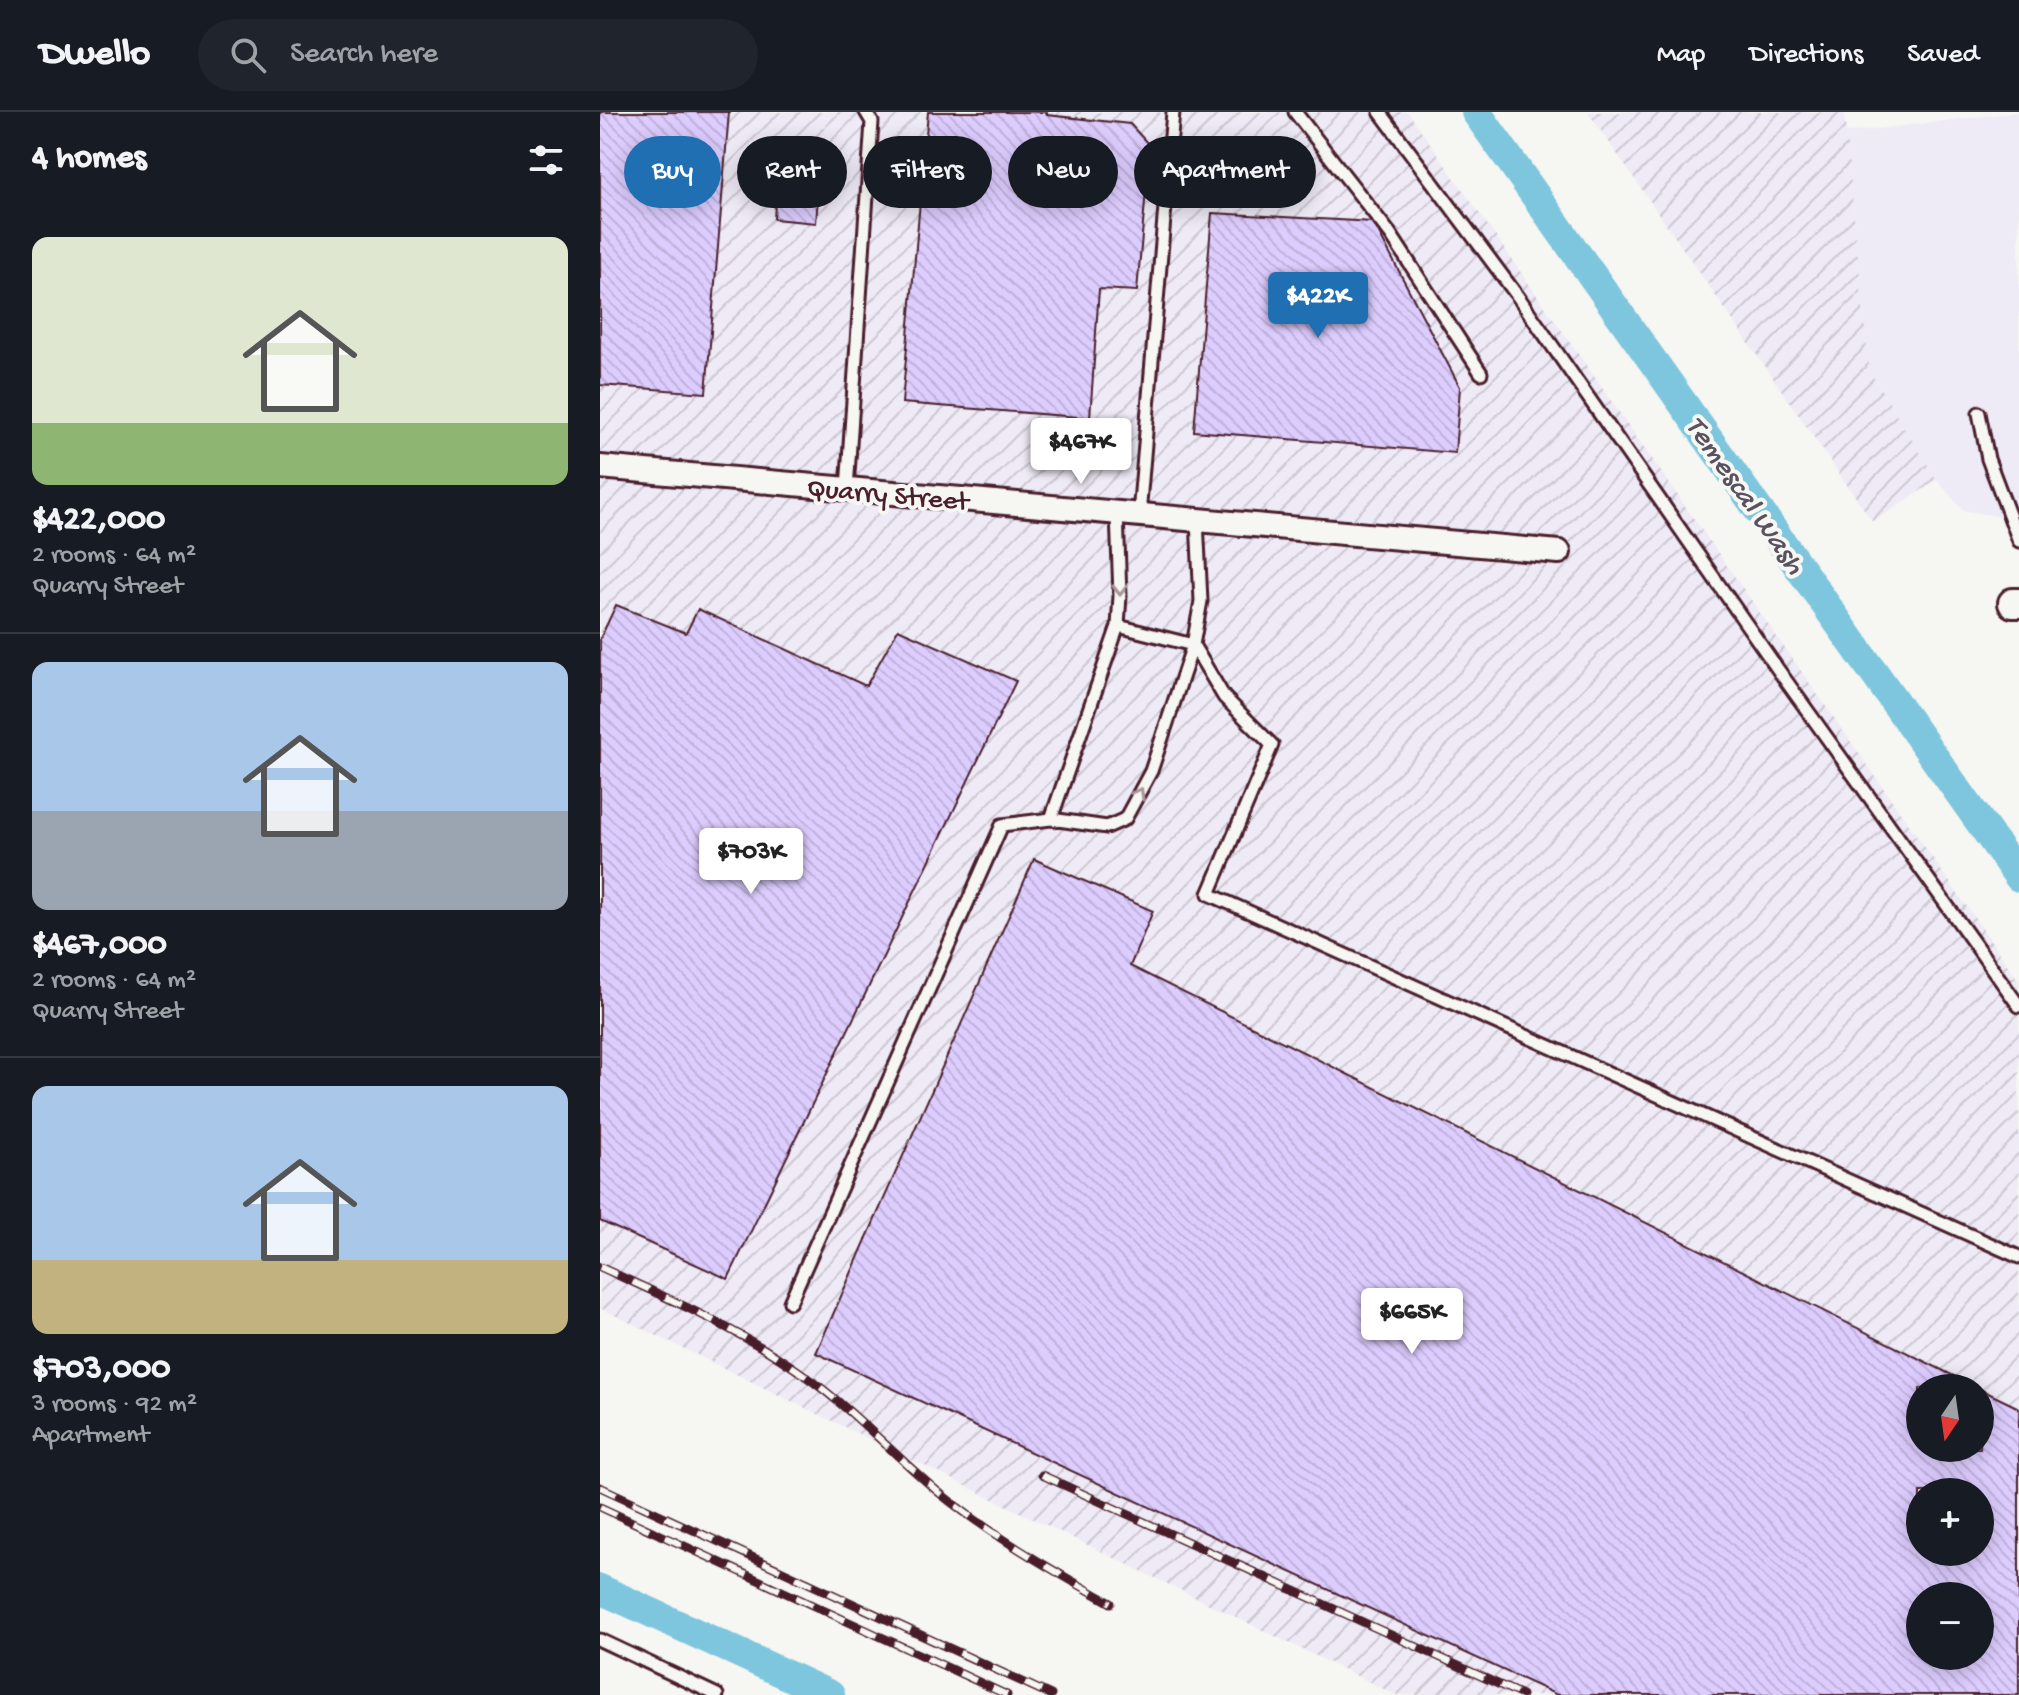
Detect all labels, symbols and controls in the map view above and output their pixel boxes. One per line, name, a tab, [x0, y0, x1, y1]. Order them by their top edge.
search box	[198, 19, 758, 91]
text: Dwello	[40, 33, 150, 77]
icon: search	[226, 33, 270, 77]
text: Search here	[290, 38, 438, 73]
text: Map	[1657, 39, 1705, 72]
text: Directions	[1749, 39, 1863, 72]
text: Saved	[1907, 39, 1979, 72]
chip: Buy	[624, 136, 721, 208]
chip: Rent	[737, 136, 847, 208]
chip: Filters	[863, 136, 992, 208]
chip: New	[1008, 136, 1118, 208]
chip: Apartment	[1134, 136, 1316, 208]
icon: filters	[524, 138, 568, 182]
text: 4 homes	[32, 140, 146, 180]
pin: $422K	[1262, 272, 1374, 340]
text: $422K	[1286, 282, 1350, 313]
icon: home	[228, 289, 372, 433]
water label: Temescal Wash	[1676, 411, 1811, 583]
pin: $467K	[1025, 418, 1137, 486]
text: $467K	[1049, 428, 1114, 459]
street label: Quarry Street	[805, 473, 972, 520]
text: $422,000	[32, 501, 165, 541]
text: 2 rooms · 64 m²	[32, 541, 196, 572]
text: Quarry Street	[32, 572, 183, 603]
one-way arrow	[1111, 584, 1129, 597]
icon: home	[228, 714, 372, 858]
one-way arrow	[1130, 787, 1145, 802]
pin: $703K	[695, 828, 807, 896]
text: $703K	[717, 838, 785, 869]
text: $467,000	[32, 926, 167, 966]
text: 2 rooms · 64 m²	[32, 966, 196, 997]
text: Quarry Street	[32, 997, 183, 1028]
icon: home	[228, 1138, 372, 1282]
pin: $665K	[1356, 1288, 1468, 1356]
text: $665K	[1379, 1298, 1445, 1329]
text: $703,000	[32, 1350, 171, 1390]
north arrow	[1906, 1374, 1994, 1462]
map controls	[1906, 1374, 1994, 1670]
text: 3 rooms · 92 m²	[32, 1390, 197, 1421]
text: Apartment	[32, 1421, 149, 1452]
button: +	[1906, 1478, 1994, 1566]
button: −	[1906, 1582, 1994, 1670]

